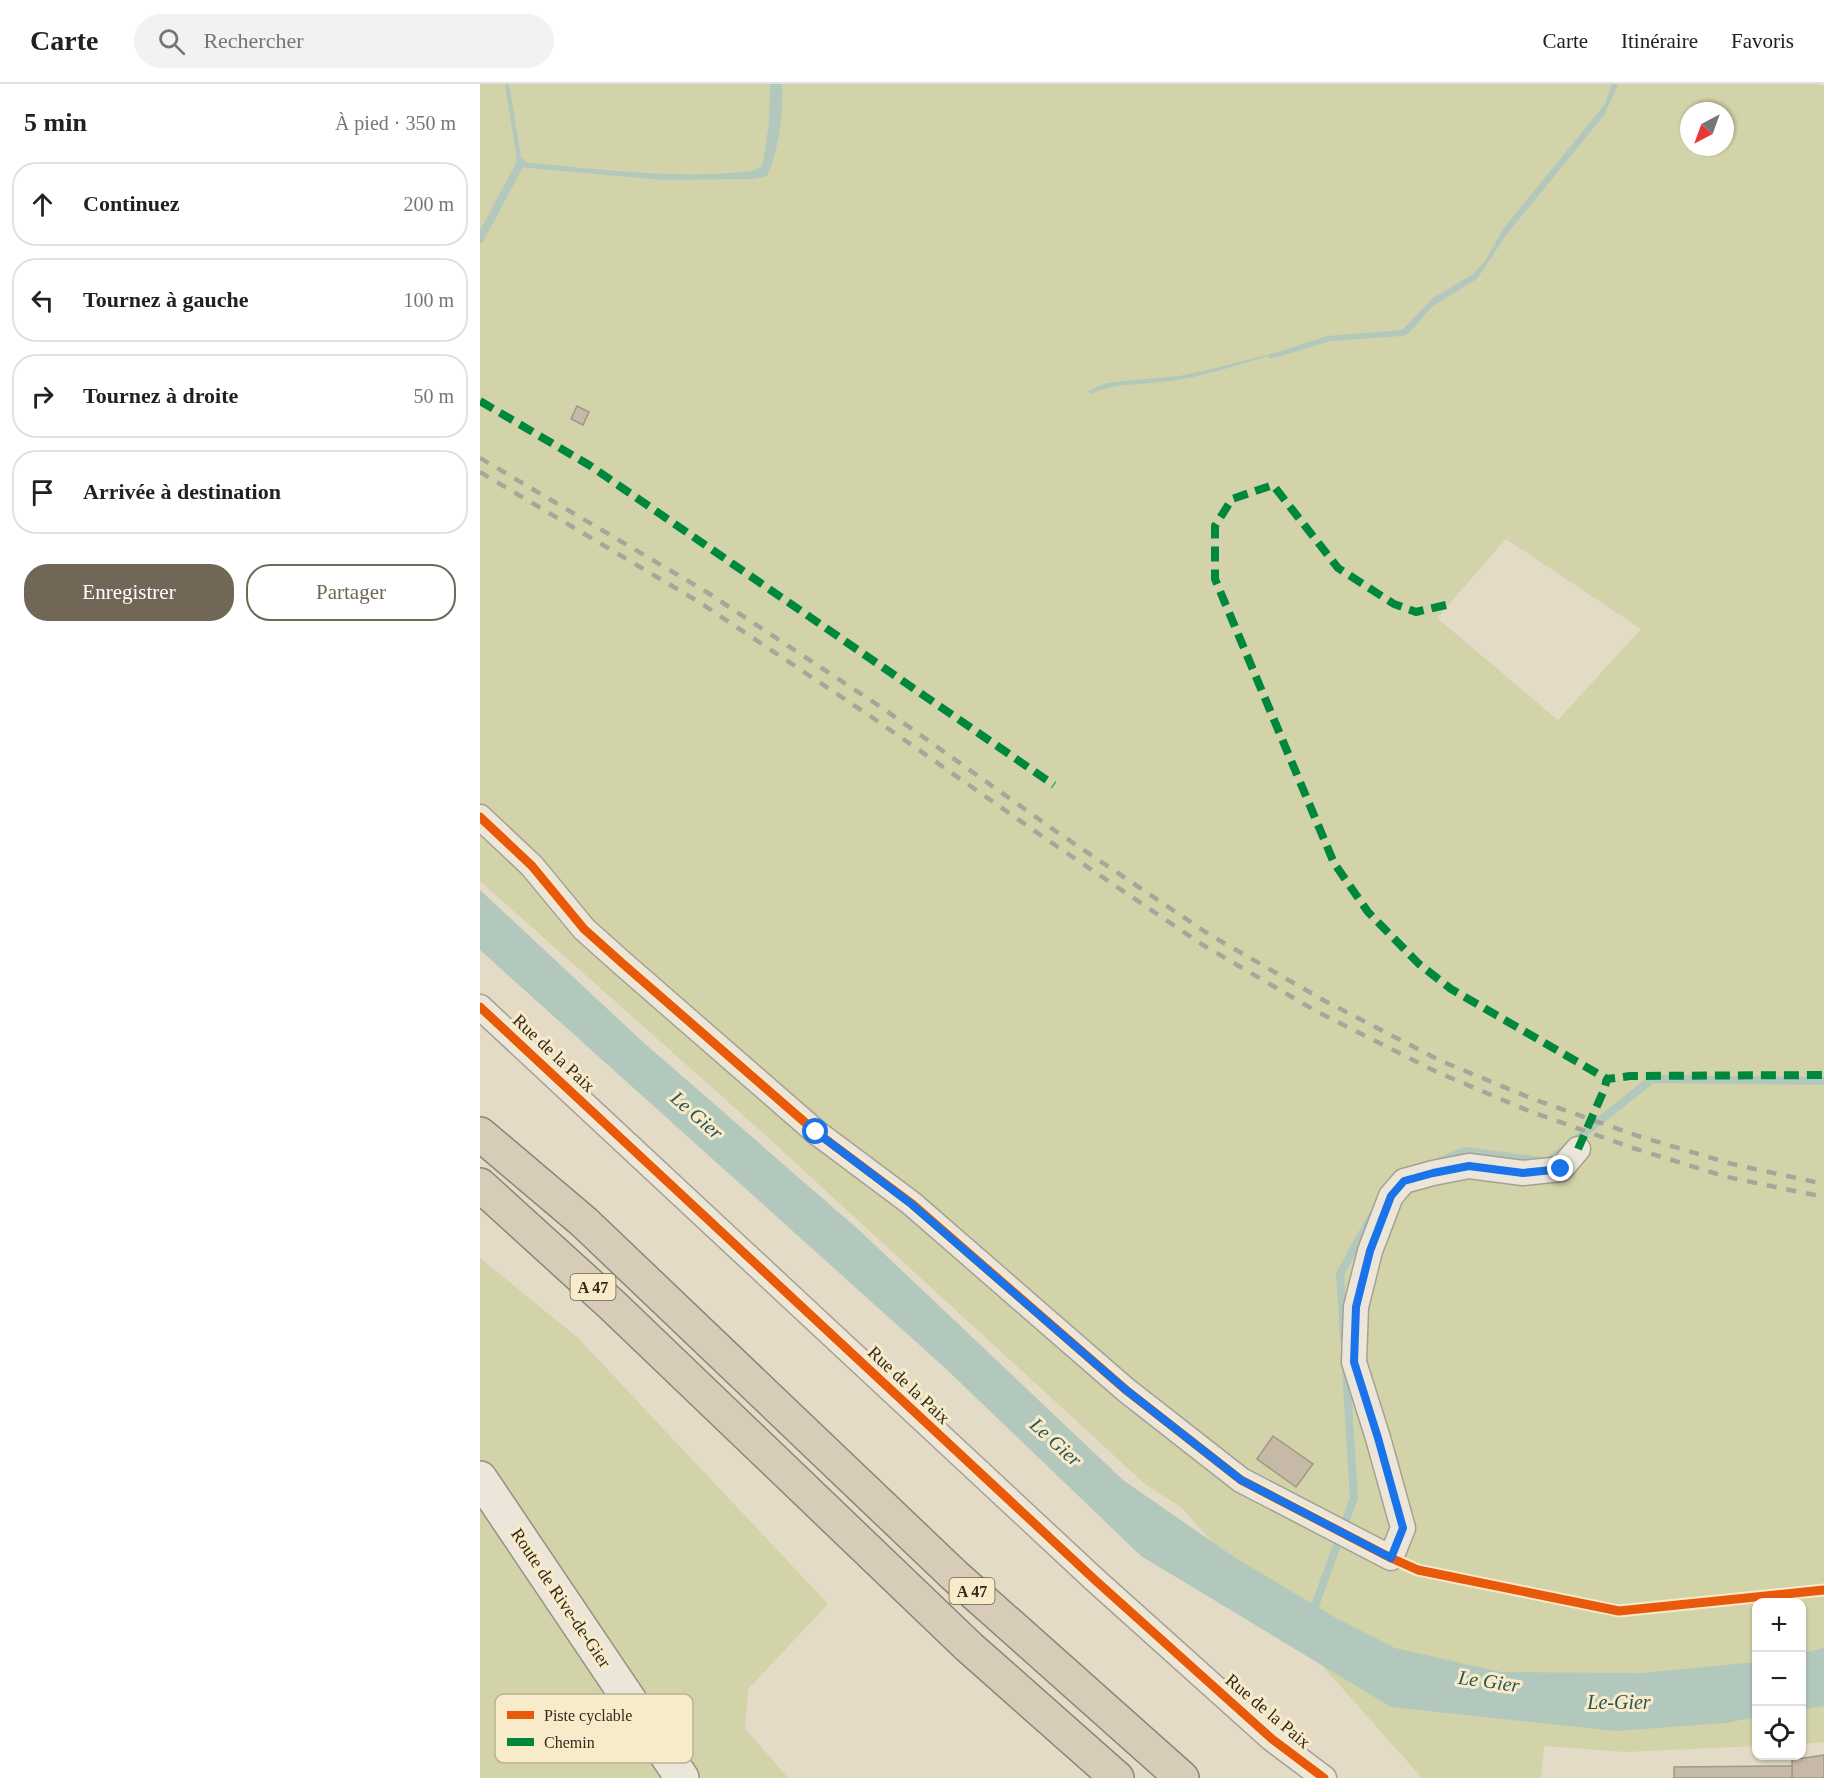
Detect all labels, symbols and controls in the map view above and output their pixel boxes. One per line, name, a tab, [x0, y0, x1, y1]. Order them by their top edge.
search box	[134, 14, 554, 68]
text: Carte	[30, 25, 98, 56]
icon: search	[155, 25, 188, 58]
text: Rechercher	[203, 28, 304, 53]
text: Carte	[1543, 29, 1588, 53]
text: Itinéraire	[1621, 29, 1698, 53]
text: Favoris	[1731, 29, 1794, 53]
north arrow	[1680, 102, 1734, 156]
text: 5 min	[24, 108, 87, 137]
text: À pied · 350 m	[335, 112, 456, 134]
icon: ahead	[26, 188, 59, 221]
text: Continuez	[83, 191, 180, 216]
text: 200 m	[403, 193, 454, 215]
icon: left	[26, 284, 59, 317]
text: Tournez à gauche	[83, 287, 248, 312]
text: 100 m	[403, 289, 454, 311]
icon: right	[26, 380, 59, 413]
text: Tournez à droite	[83, 383, 238, 408]
text: 50 m	[413, 385, 454, 407]
icon: arrive	[26, 476, 59, 509]
text: Arrivée à destination	[83, 479, 281, 504]
button: Enregistrer	[24, 564, 234, 621]
button: Partager	[246, 564, 456, 621]
street label: Rue de la Paix	[509, 1010, 599, 1096]
water label: Le Gier	[666, 1086, 728, 1144]
route start	[802, 1118, 828, 1144]
route end	[1547, 1155, 1573, 1181]
road number: A 47	[570, 1274, 616, 1300]
street label: Rue de la Paix	[864, 1342, 954, 1428]
water label: Le Gier	[1025, 1413, 1086, 1471]
street label: Route de Rive-de-Gier	[507, 1524, 615, 1672]
road number: A 47	[950, 1578, 994, 1604]
map controls	[1752, 1598, 1806, 1760]
button: +	[1752, 1598, 1806, 1652]
button: −	[1752, 1652, 1806, 1706]
water label: Le Gier	[1456, 1666, 1521, 1696]
street label: Rue de la Paix	[1222, 1670, 1314, 1752]
water label: Le-Gier	[1586, 1691, 1651, 1713]
legend	[495, 1694, 693, 1763]
button: locate	[1752, 1706, 1806, 1760]
text: Piste cyclable	[544, 1707, 632, 1725]
text: Chemin	[544, 1734, 595, 1751]

